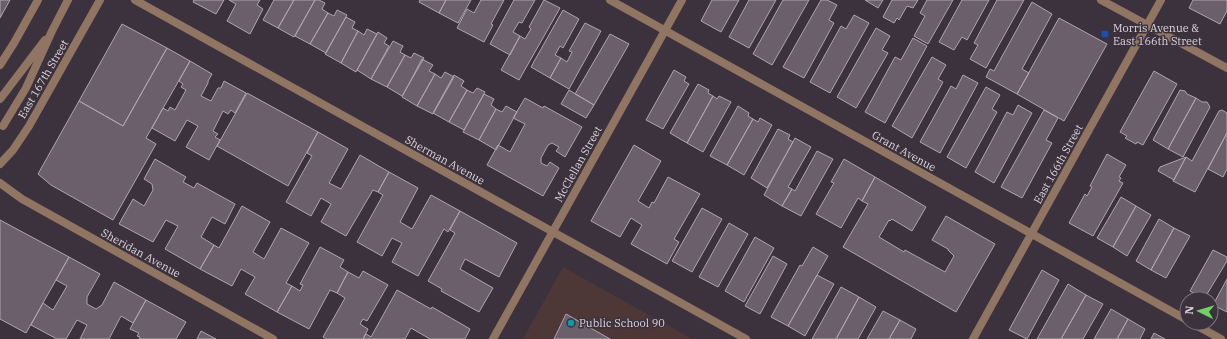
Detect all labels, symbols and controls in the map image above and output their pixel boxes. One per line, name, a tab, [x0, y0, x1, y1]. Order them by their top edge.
place label: Morris Avenue & East 166th Street	[1113, 21, 1202, 48]
marker: Morris Avenue & East 166th Street	[1100, 29, 1110, 39]
street label: East 167th Street	[15, 37, 71, 121]
street label: East 166th Street	[1030, 122, 1086, 206]
street label: McClellan Street	[551, 123, 605, 204]
street label: Grant Avenue	[870, 128, 939, 174]
street label: Sherman Avenue	[403, 132, 487, 188]
street label: Sheridan Avenue	[99, 225, 183, 281]
north arrow	[1179, 291, 1219, 331]
text: N	[1182, 305, 1196, 315]
place label: Public School 90	[579, 316, 665, 330]
marker: Public School 90	[566, 318, 576, 328]

